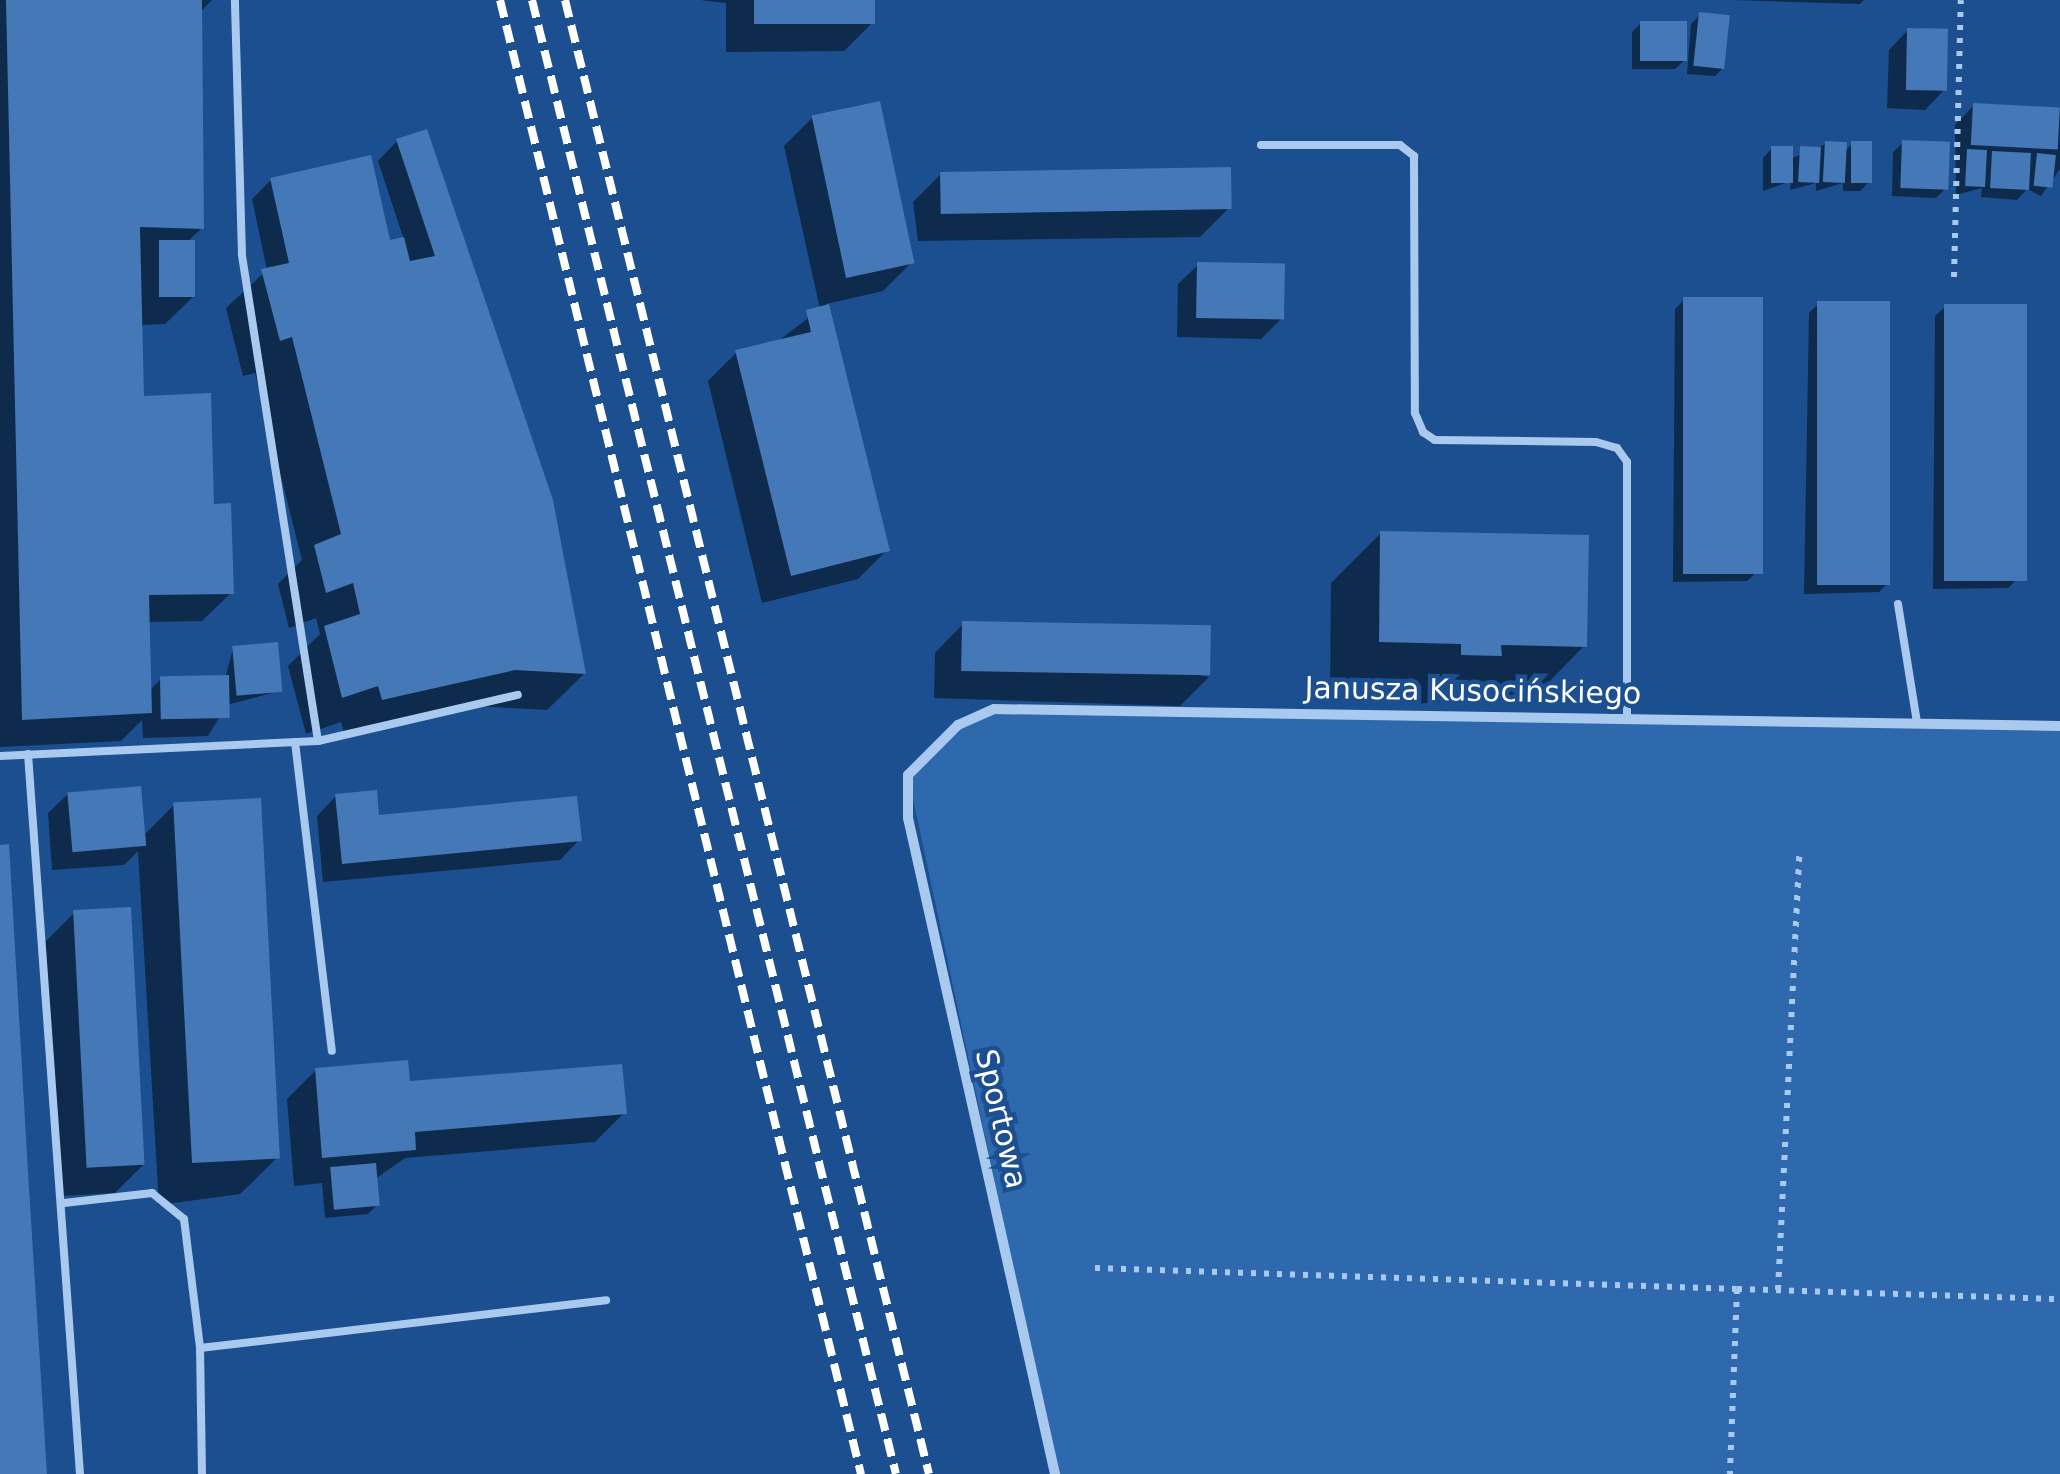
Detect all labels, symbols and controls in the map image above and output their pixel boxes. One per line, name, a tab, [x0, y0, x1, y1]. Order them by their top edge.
street label: Janusza Kusocińskiego	[1304, 670, 1642, 712]
street label: Sportowa	[968, 1046, 1034, 1192]

